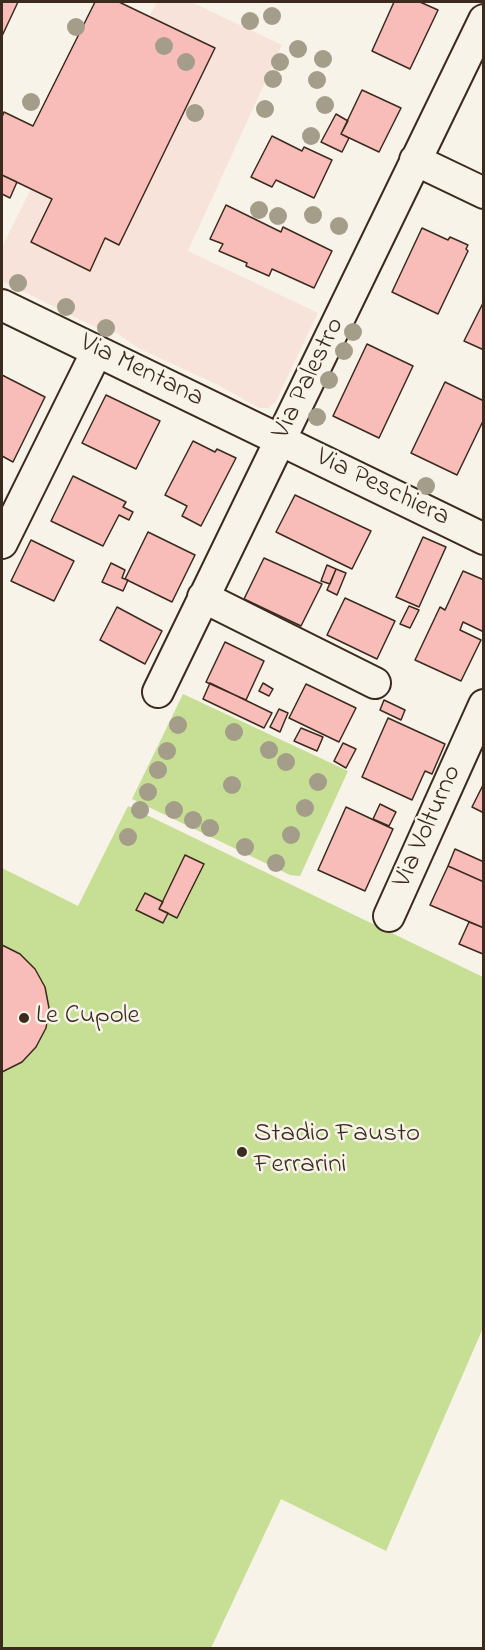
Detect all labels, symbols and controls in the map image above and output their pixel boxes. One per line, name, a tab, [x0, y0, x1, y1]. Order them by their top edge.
street label: Via Palestro	[267, 313, 353, 445]
street label: Via Mentana	[74, 328, 208, 416]
street label: Via Peschiera	[310, 443, 454, 535]
street label: Via Volturno	[388, 761, 470, 893]
place label: Le Cupole	[36, 1002, 140, 1034]
marker: Le Cupole	[17, 1011, 31, 1025]
place label: Stadio Fausto Ferrarini	[254, 1120, 420, 1183]
marker: Stadio Fausto Ferrarini	[235, 1145, 249, 1159]

